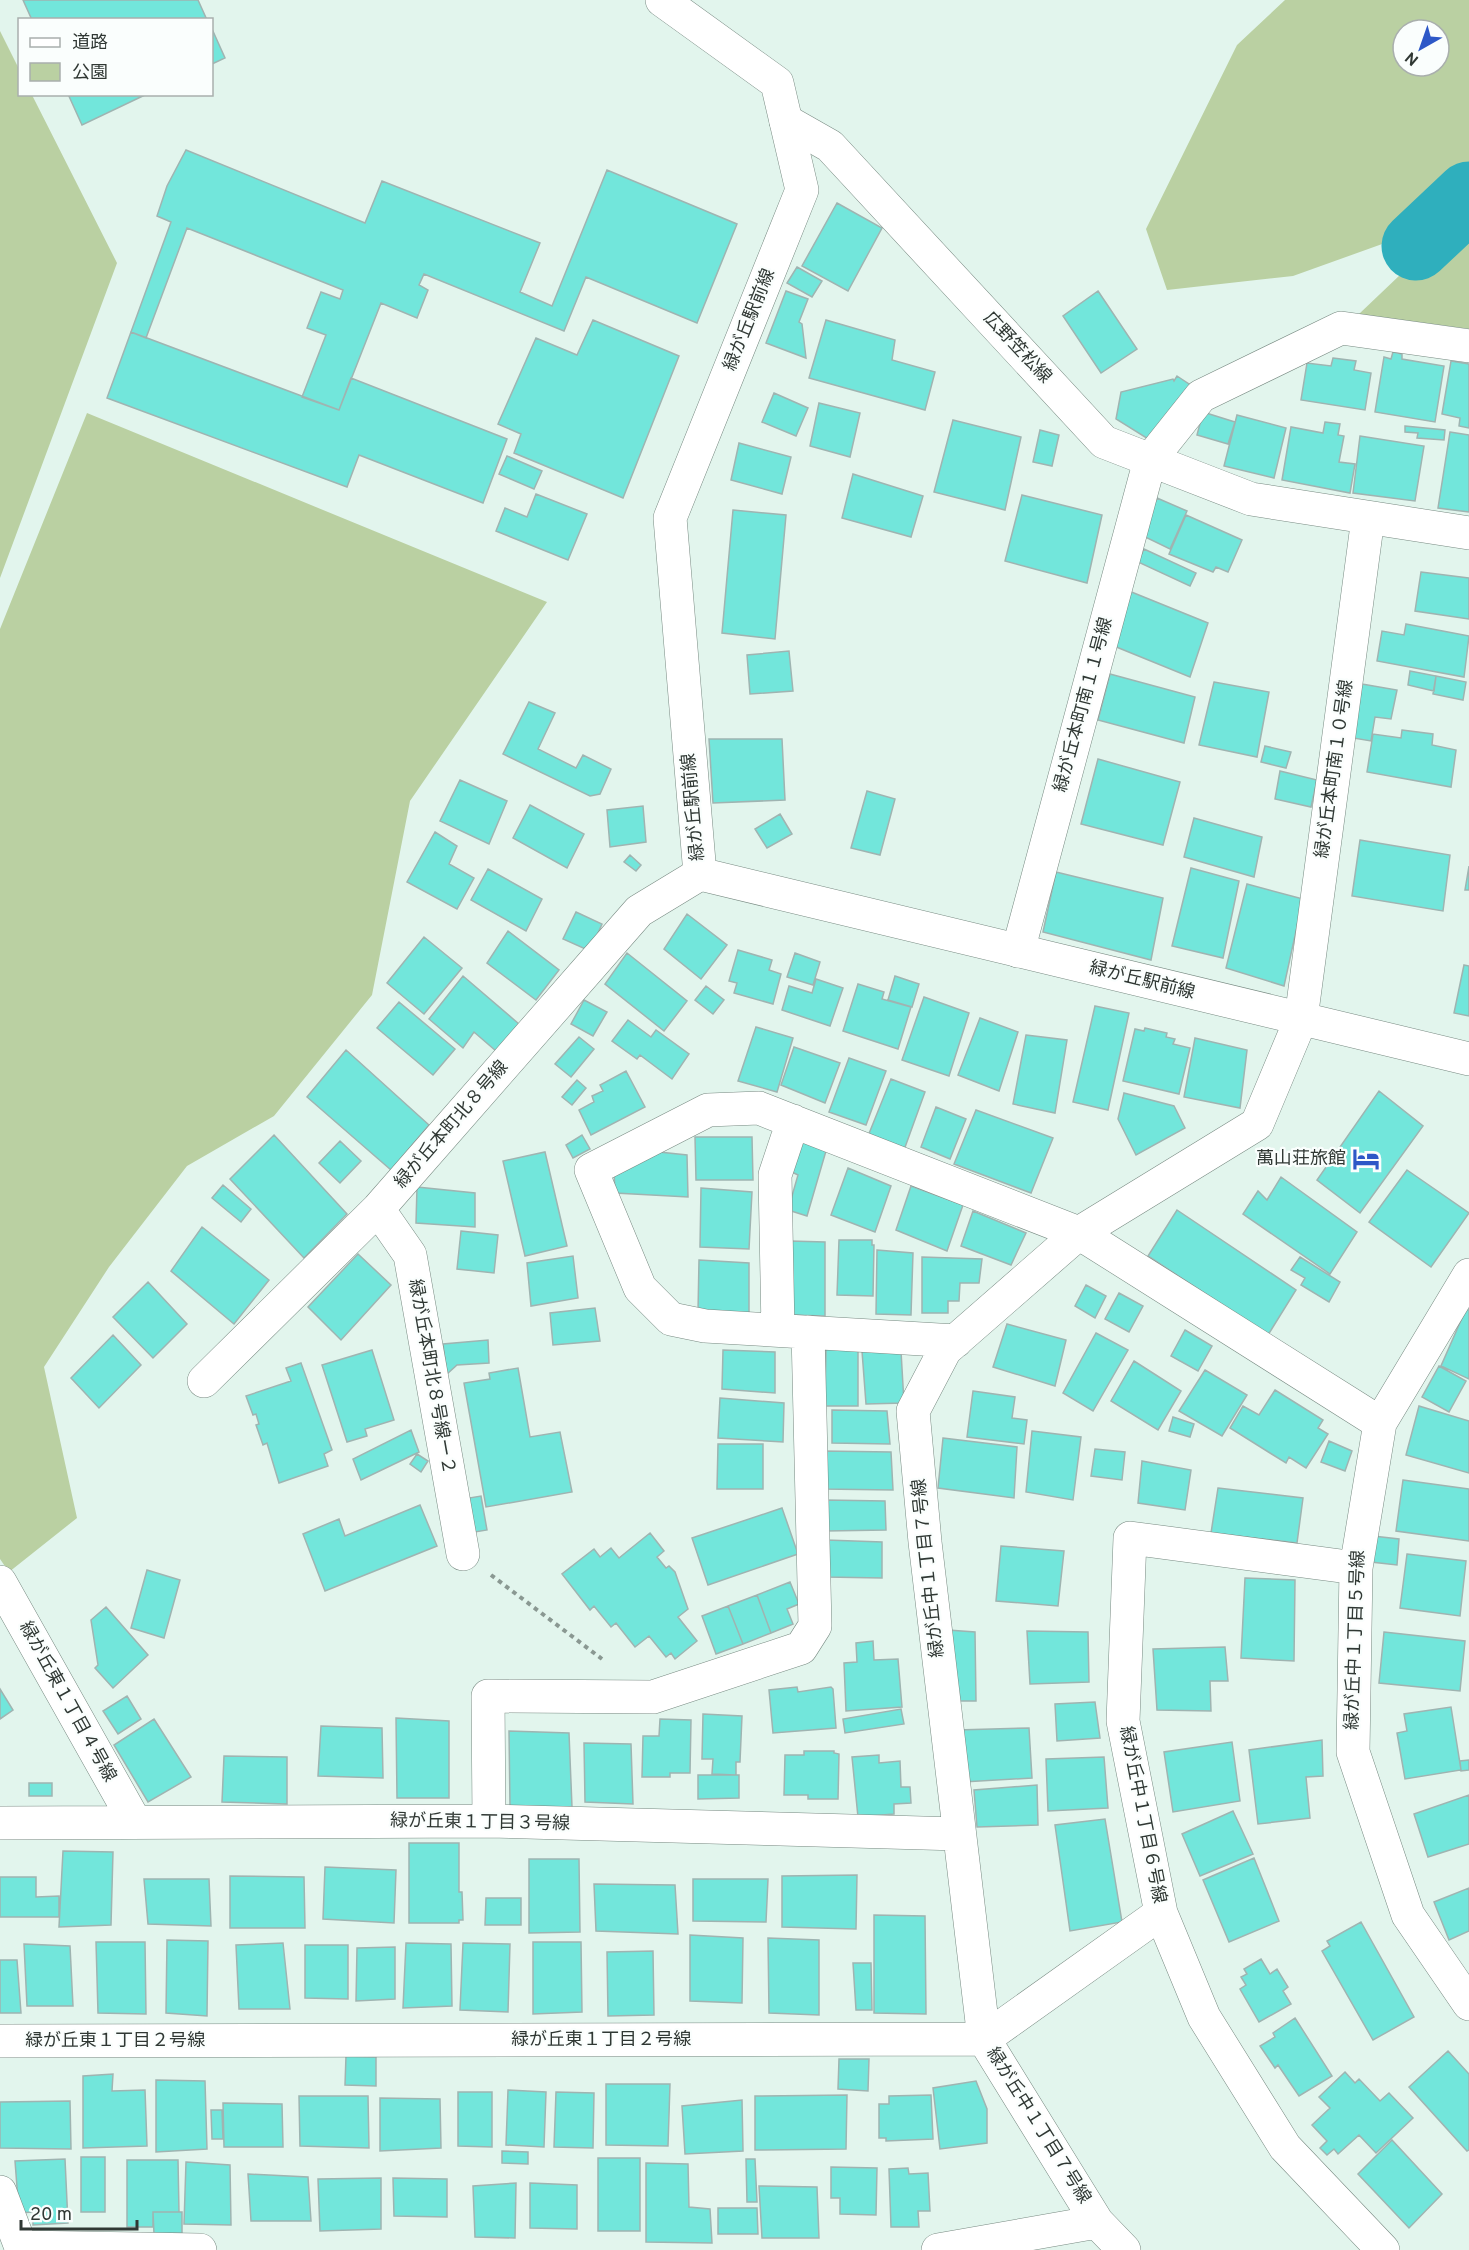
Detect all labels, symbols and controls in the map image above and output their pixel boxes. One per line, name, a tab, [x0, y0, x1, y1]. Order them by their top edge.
legend	[18, 18, 213, 96]
north arrow	[1391, 18, 1451, 78]
text: 道路	[72, 32, 108, 55]
text: N	[1402, 47, 1423, 69]
text: 公園	[72, 62, 108, 85]
street label: 緑が丘駅前線	[719, 266, 781, 374]
street label: 広野笠松線	[978, 307, 1056, 389]
street label: 緑が丘本町南１１号線	[1050, 615, 1118, 795]
street label: 緑が丘本町南１０号線	[1311, 678, 1359, 860]
street label: 緑が丘駅前線	[678, 752, 710, 862]
street label: 緑が丘駅前線	[1087, 957, 1197, 1005]
street label: 緑が丘本町北８号線	[390, 1056, 514, 1194]
hotel icon: 萬山荘旅館	[1351, 1144, 1381, 1174]
place label: 萬山荘旅館	[1256, 1148, 1346, 1171]
street label: 緑が丘本町北８号線ー２	[402, 1278, 460, 1476]
street label: 緑が丘中１丁目７号線	[908, 1477, 950, 1659]
street label: 緑が丘中１丁目５号線	[1341, 1550, 1371, 1730]
street label: 緑が丘東１丁目４号線	[13, 1618, 121, 1786]
street label: 緑が丘中１丁目６号線	[1114, 1724, 1170, 1906]
street label: 緑が丘東１丁目３号線	[390, 1810, 570, 1836]
street label: 緑が丘東１丁目２号線	[511, 2029, 691, 2052]
street label: 緑が丘東１丁目２号線	[25, 2030, 205, 2053]
street label: 緑が丘中１丁目７号線	[981, 2044, 1095, 2208]
scale bar	[21, 2193, 136, 2231]
text: 20 m	[30, 2204, 72, 2227]

